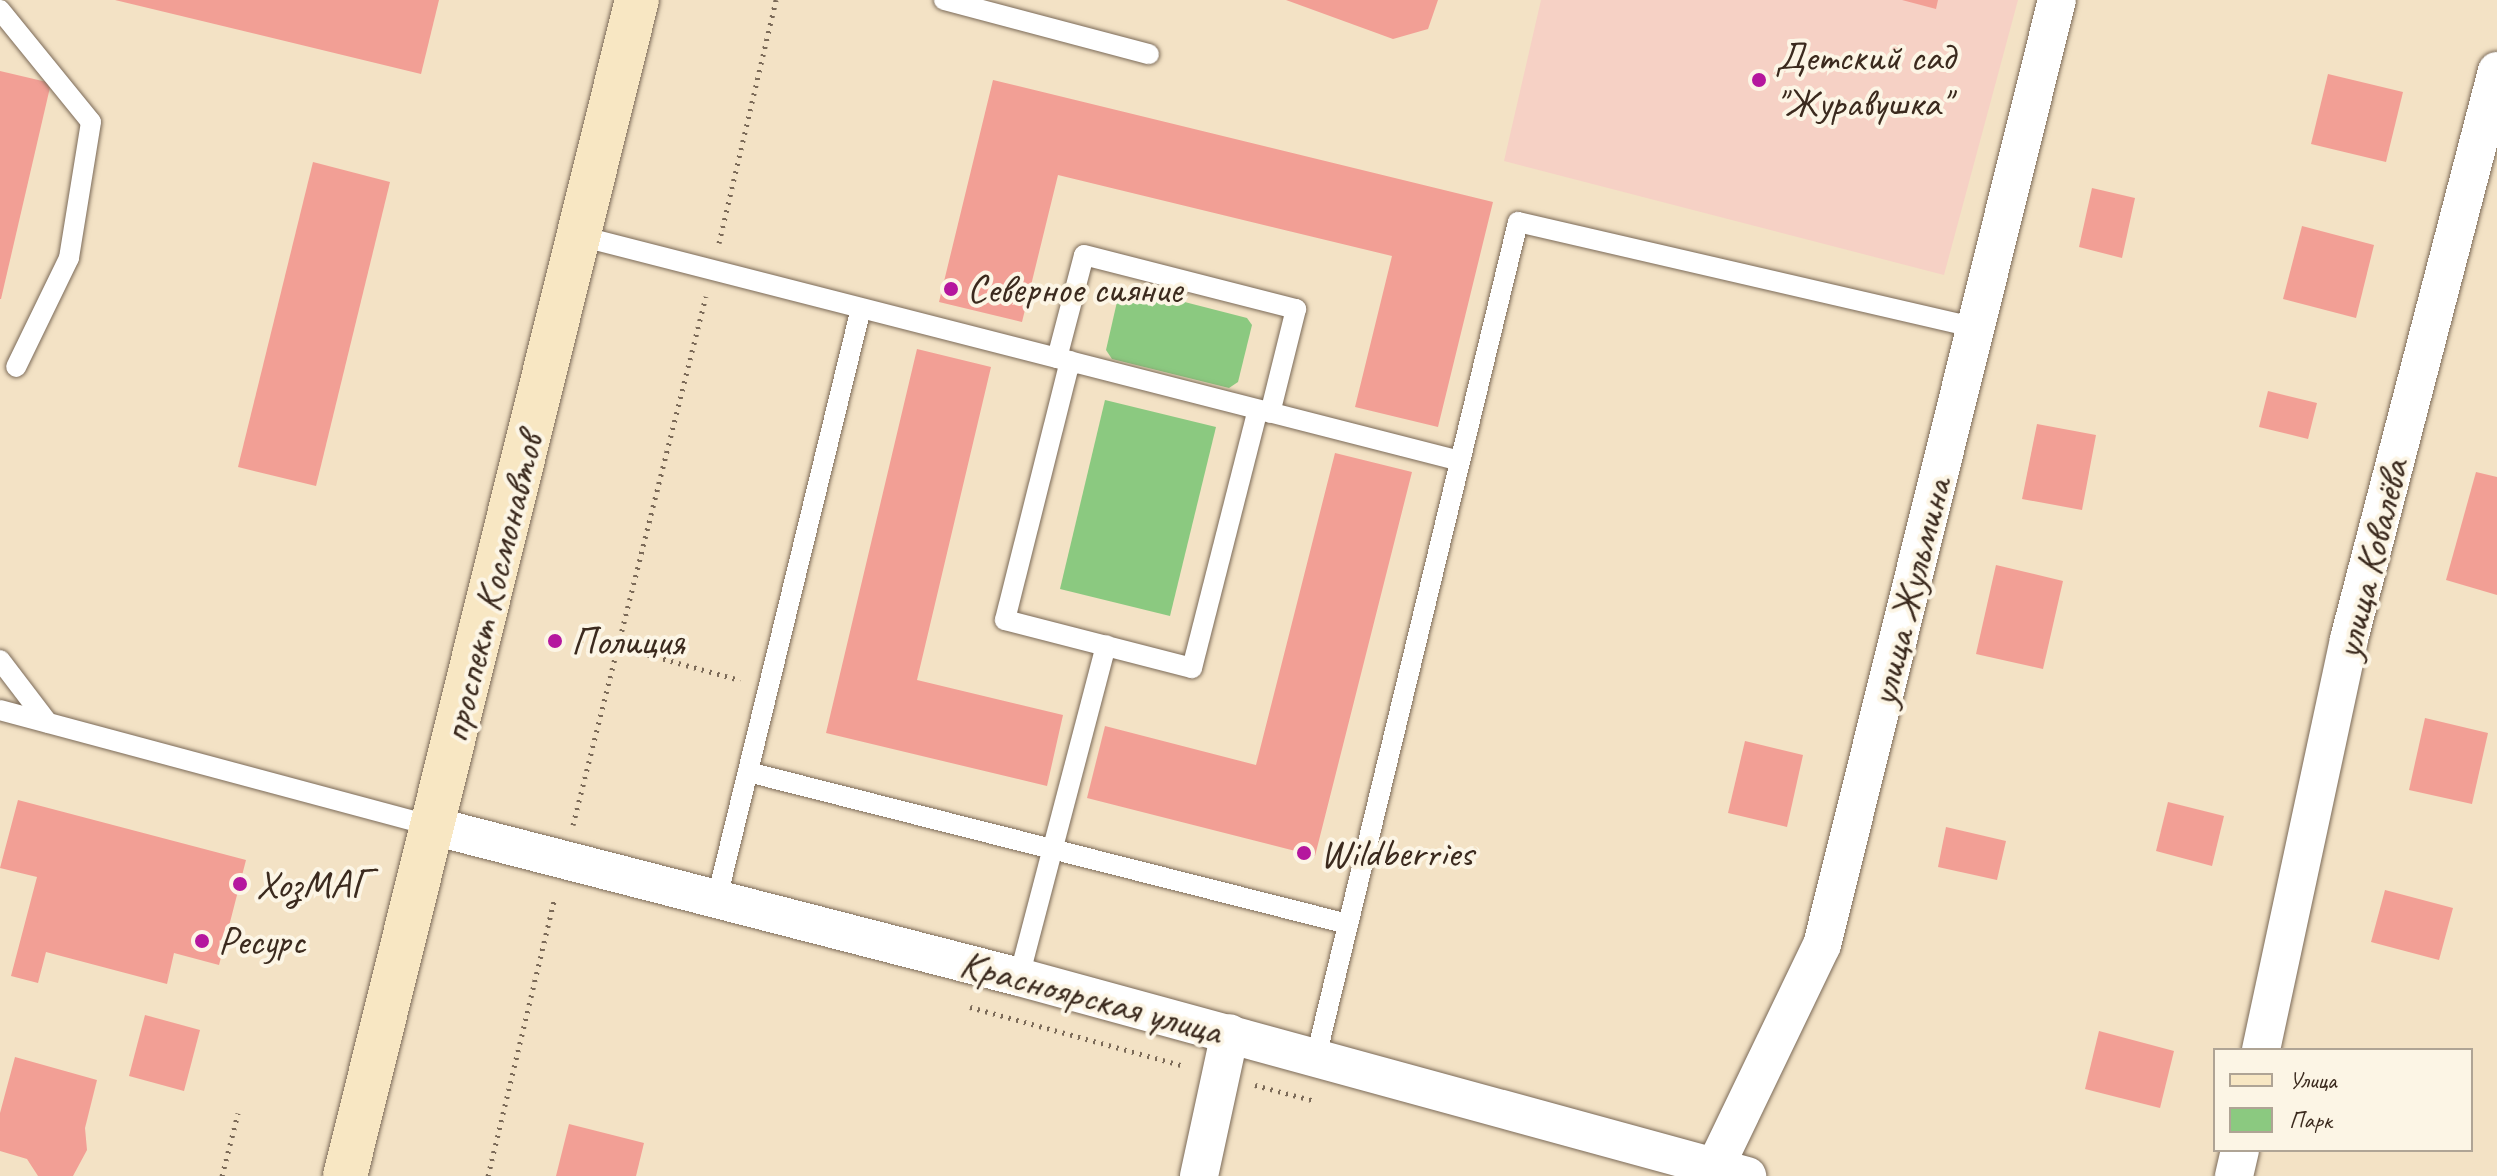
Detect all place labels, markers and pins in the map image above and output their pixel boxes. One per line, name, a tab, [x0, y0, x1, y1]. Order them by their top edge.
place label: Детский сад "Журавушка"	[1775, 33, 1954, 127]
marker: Детский сад "Журавушка"	[1750, 71, 1768, 89]
place label: Северное сияние	[967, 265, 1177, 313]
marker: Северное сияние	[942, 280, 960, 298]
place label: Полиция	[571, 617, 684, 665]
marker: Полиция	[546, 632, 564, 650]
place label: Wildberries	[1320, 829, 1473, 877]
marker: Wildberries	[1295, 844, 1313, 862]
place label: ХозМАГ	[256, 860, 370, 908]
marker: ХозМАГ	[231, 875, 249, 893]
place label: Ресурс	[218, 917, 305, 965]
marker: Ресурс	[193, 932, 211, 950]

